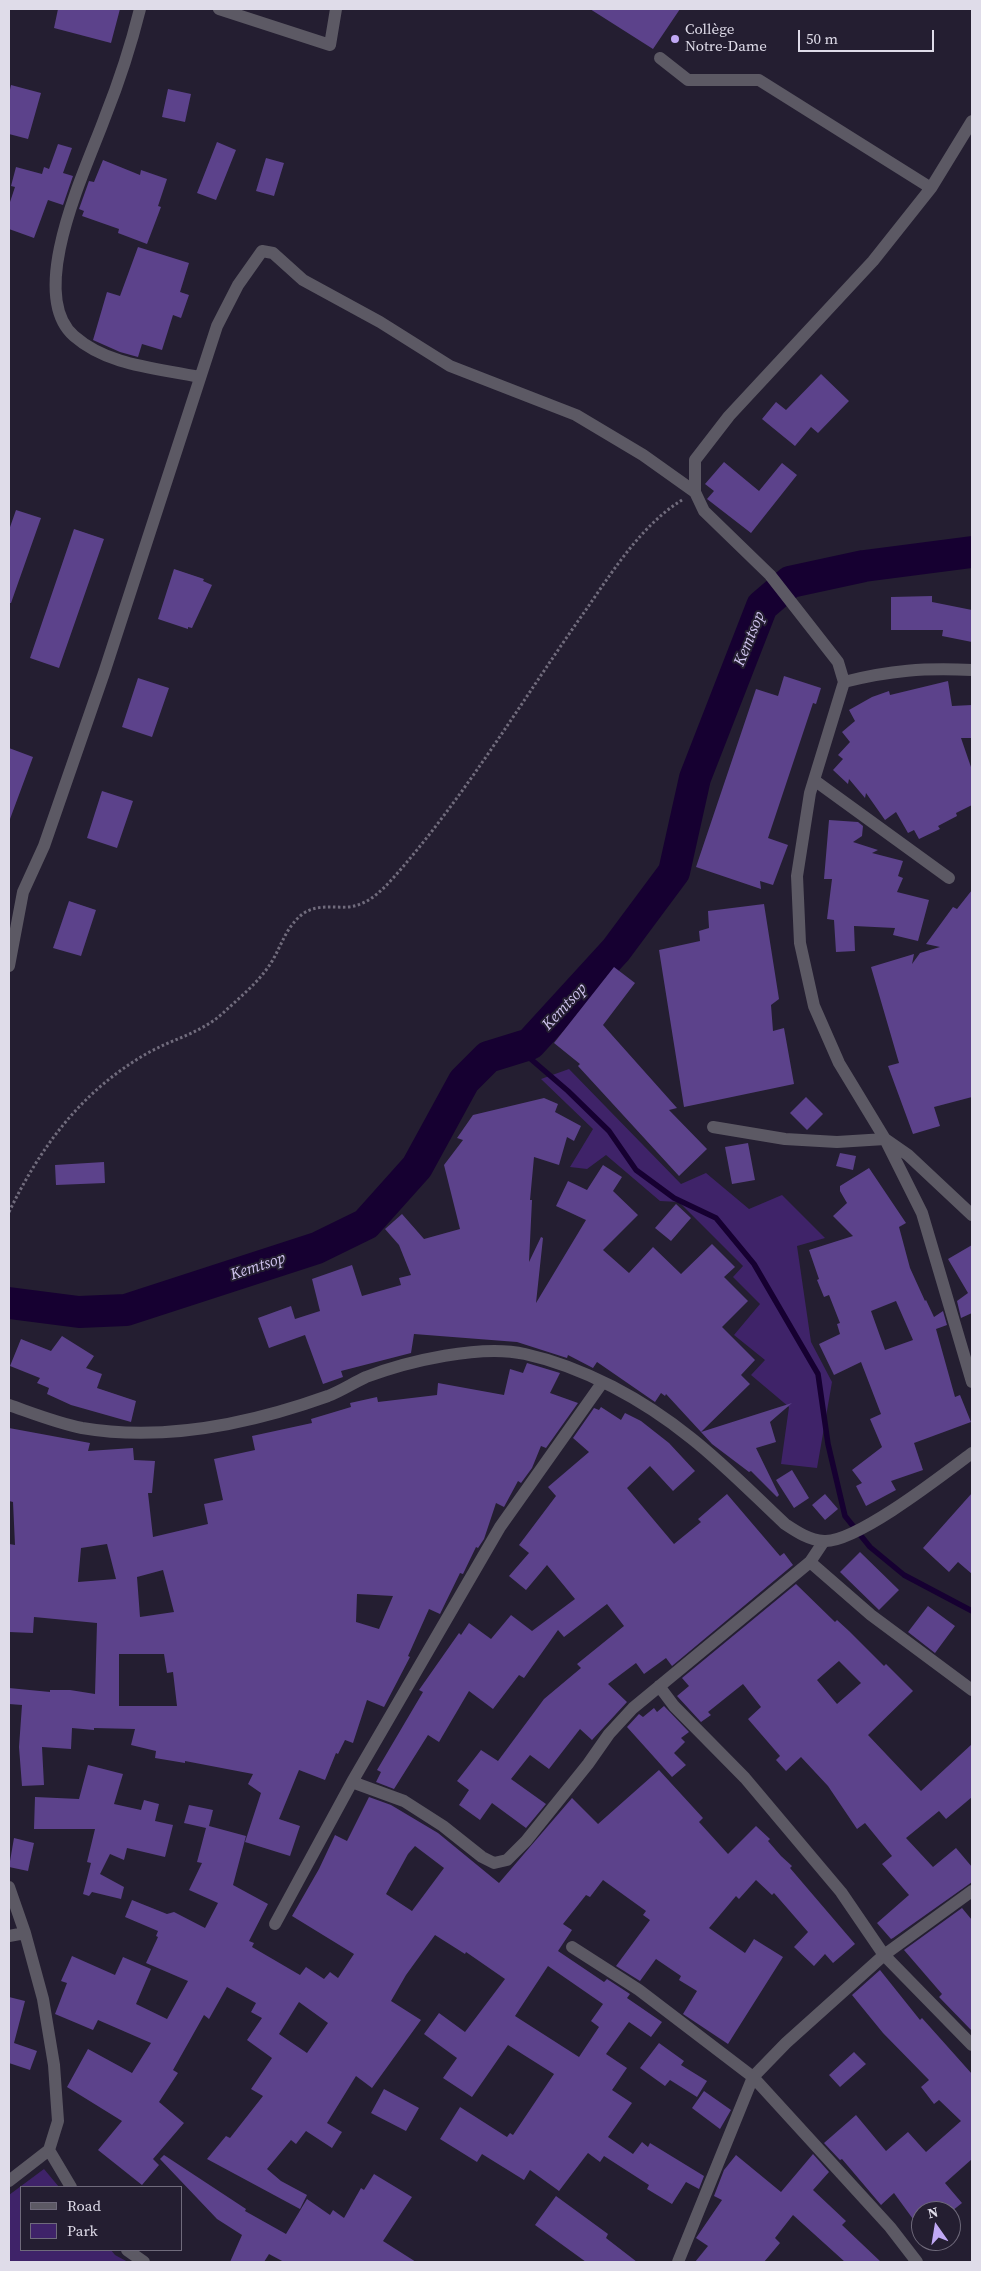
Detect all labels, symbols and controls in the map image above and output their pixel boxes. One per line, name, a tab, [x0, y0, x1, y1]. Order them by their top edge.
scale bar	[801, 20, 937, 52]
place label: Collège Notre-Dame	[685, 21, 767, 56]
text: 50 m	[806, 28, 838, 49]
marker: Collège Notre-Dame	[669, 33, 681, 45]
water label: Kemtsop	[730, 609, 770, 669]
water label: Kemtsop	[539, 980, 591, 1034]
water label: Kemtsop	[228, 1249, 288, 1285]
legend	[20, 2186, 182, 2251]
text: Road	[67, 2195, 101, 2216]
north arrow	[911, 2201, 961, 2251]
text: N	[926, 2201, 940, 2223]
text: Park	[67, 2220, 98, 2241]

